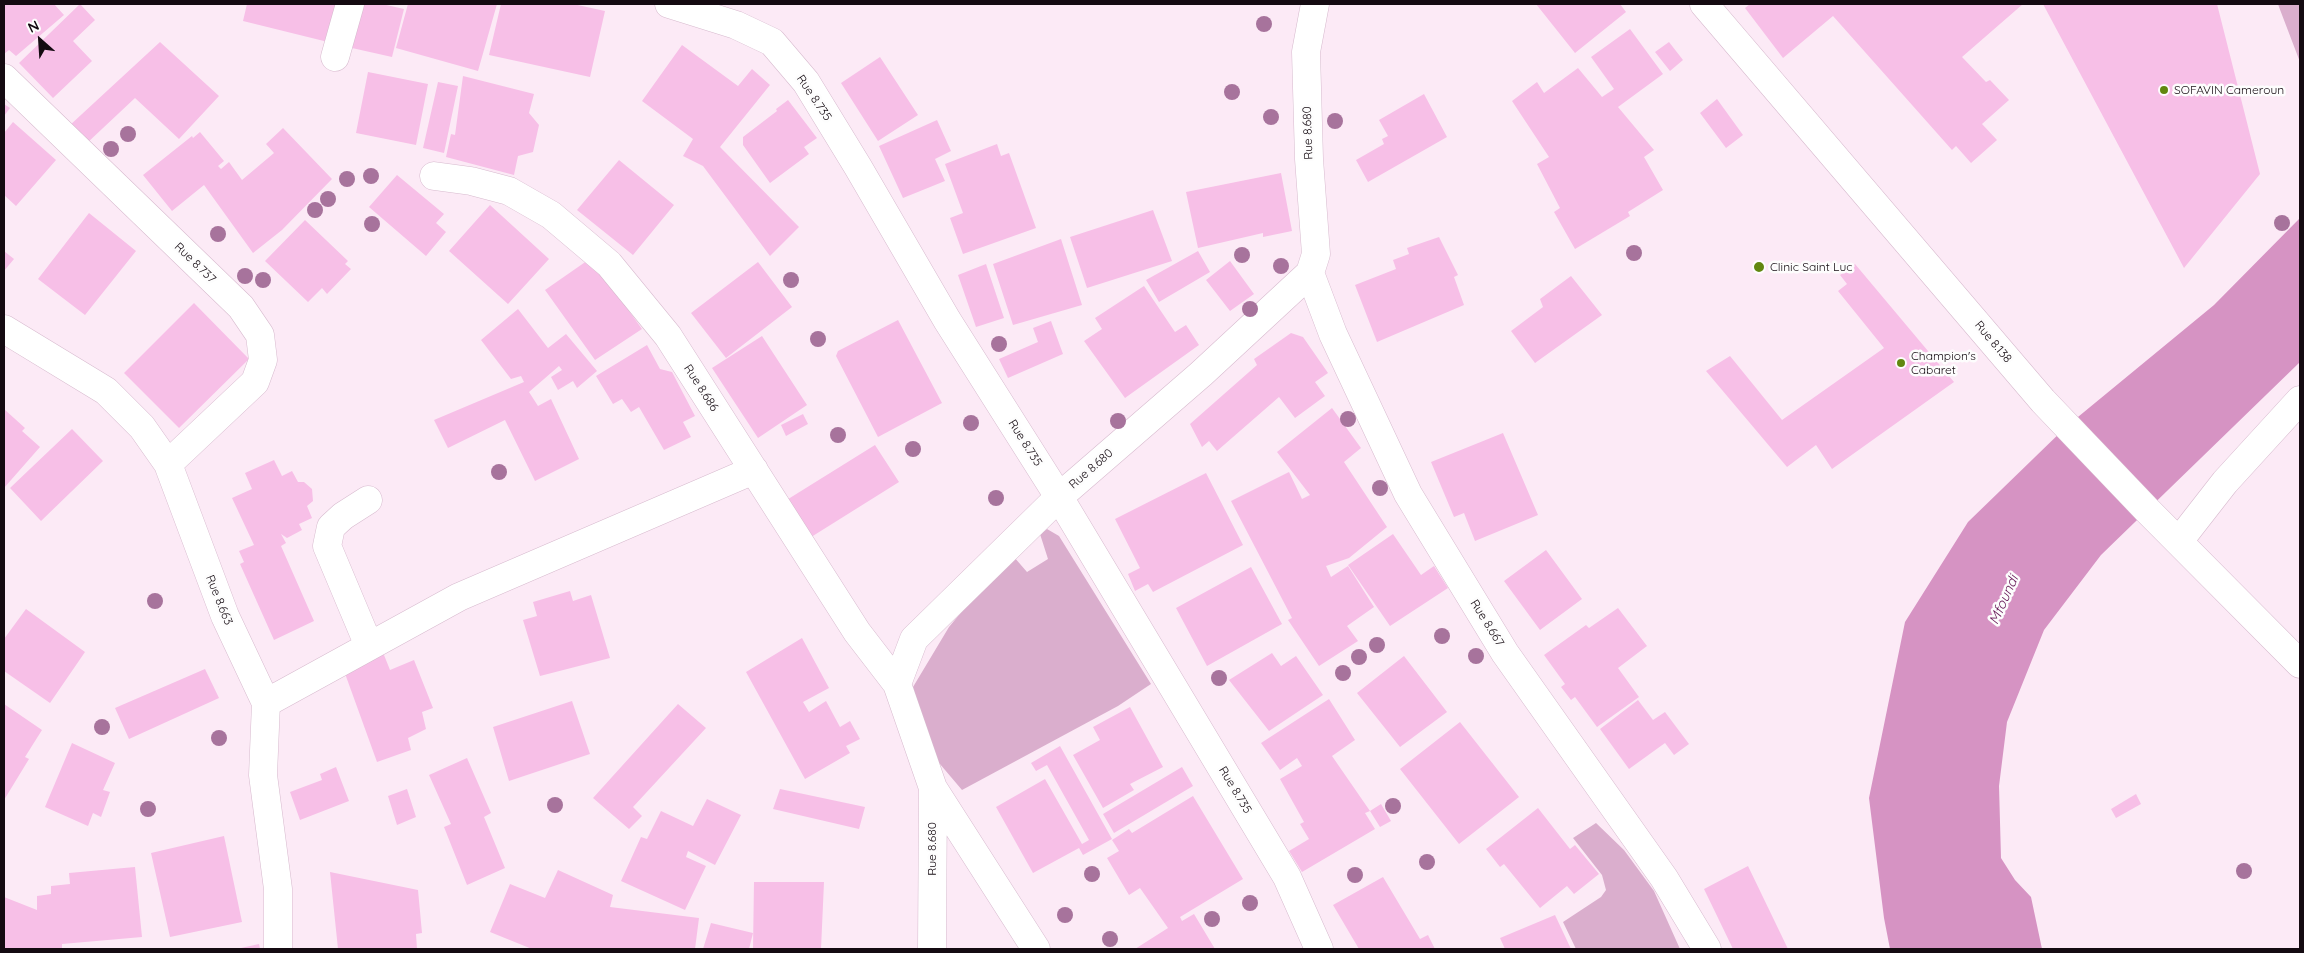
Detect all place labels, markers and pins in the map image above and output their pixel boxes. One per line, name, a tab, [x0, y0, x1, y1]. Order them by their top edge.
place label: SOFAVIN Cameroun	[2174, 83, 2284, 97]
marker: SOFAVIN Cameroun	[2158, 84, 2170, 96]
marker: Clinic Saint Luc	[1752, 260, 1766, 274]
place label: Clinic Saint Luc	[1770, 260, 1852, 274]
place label: Champion's Cabaret	[1911, 349, 1976, 377]
marker: Champion's Cabaret	[1895, 357, 1907, 369]

